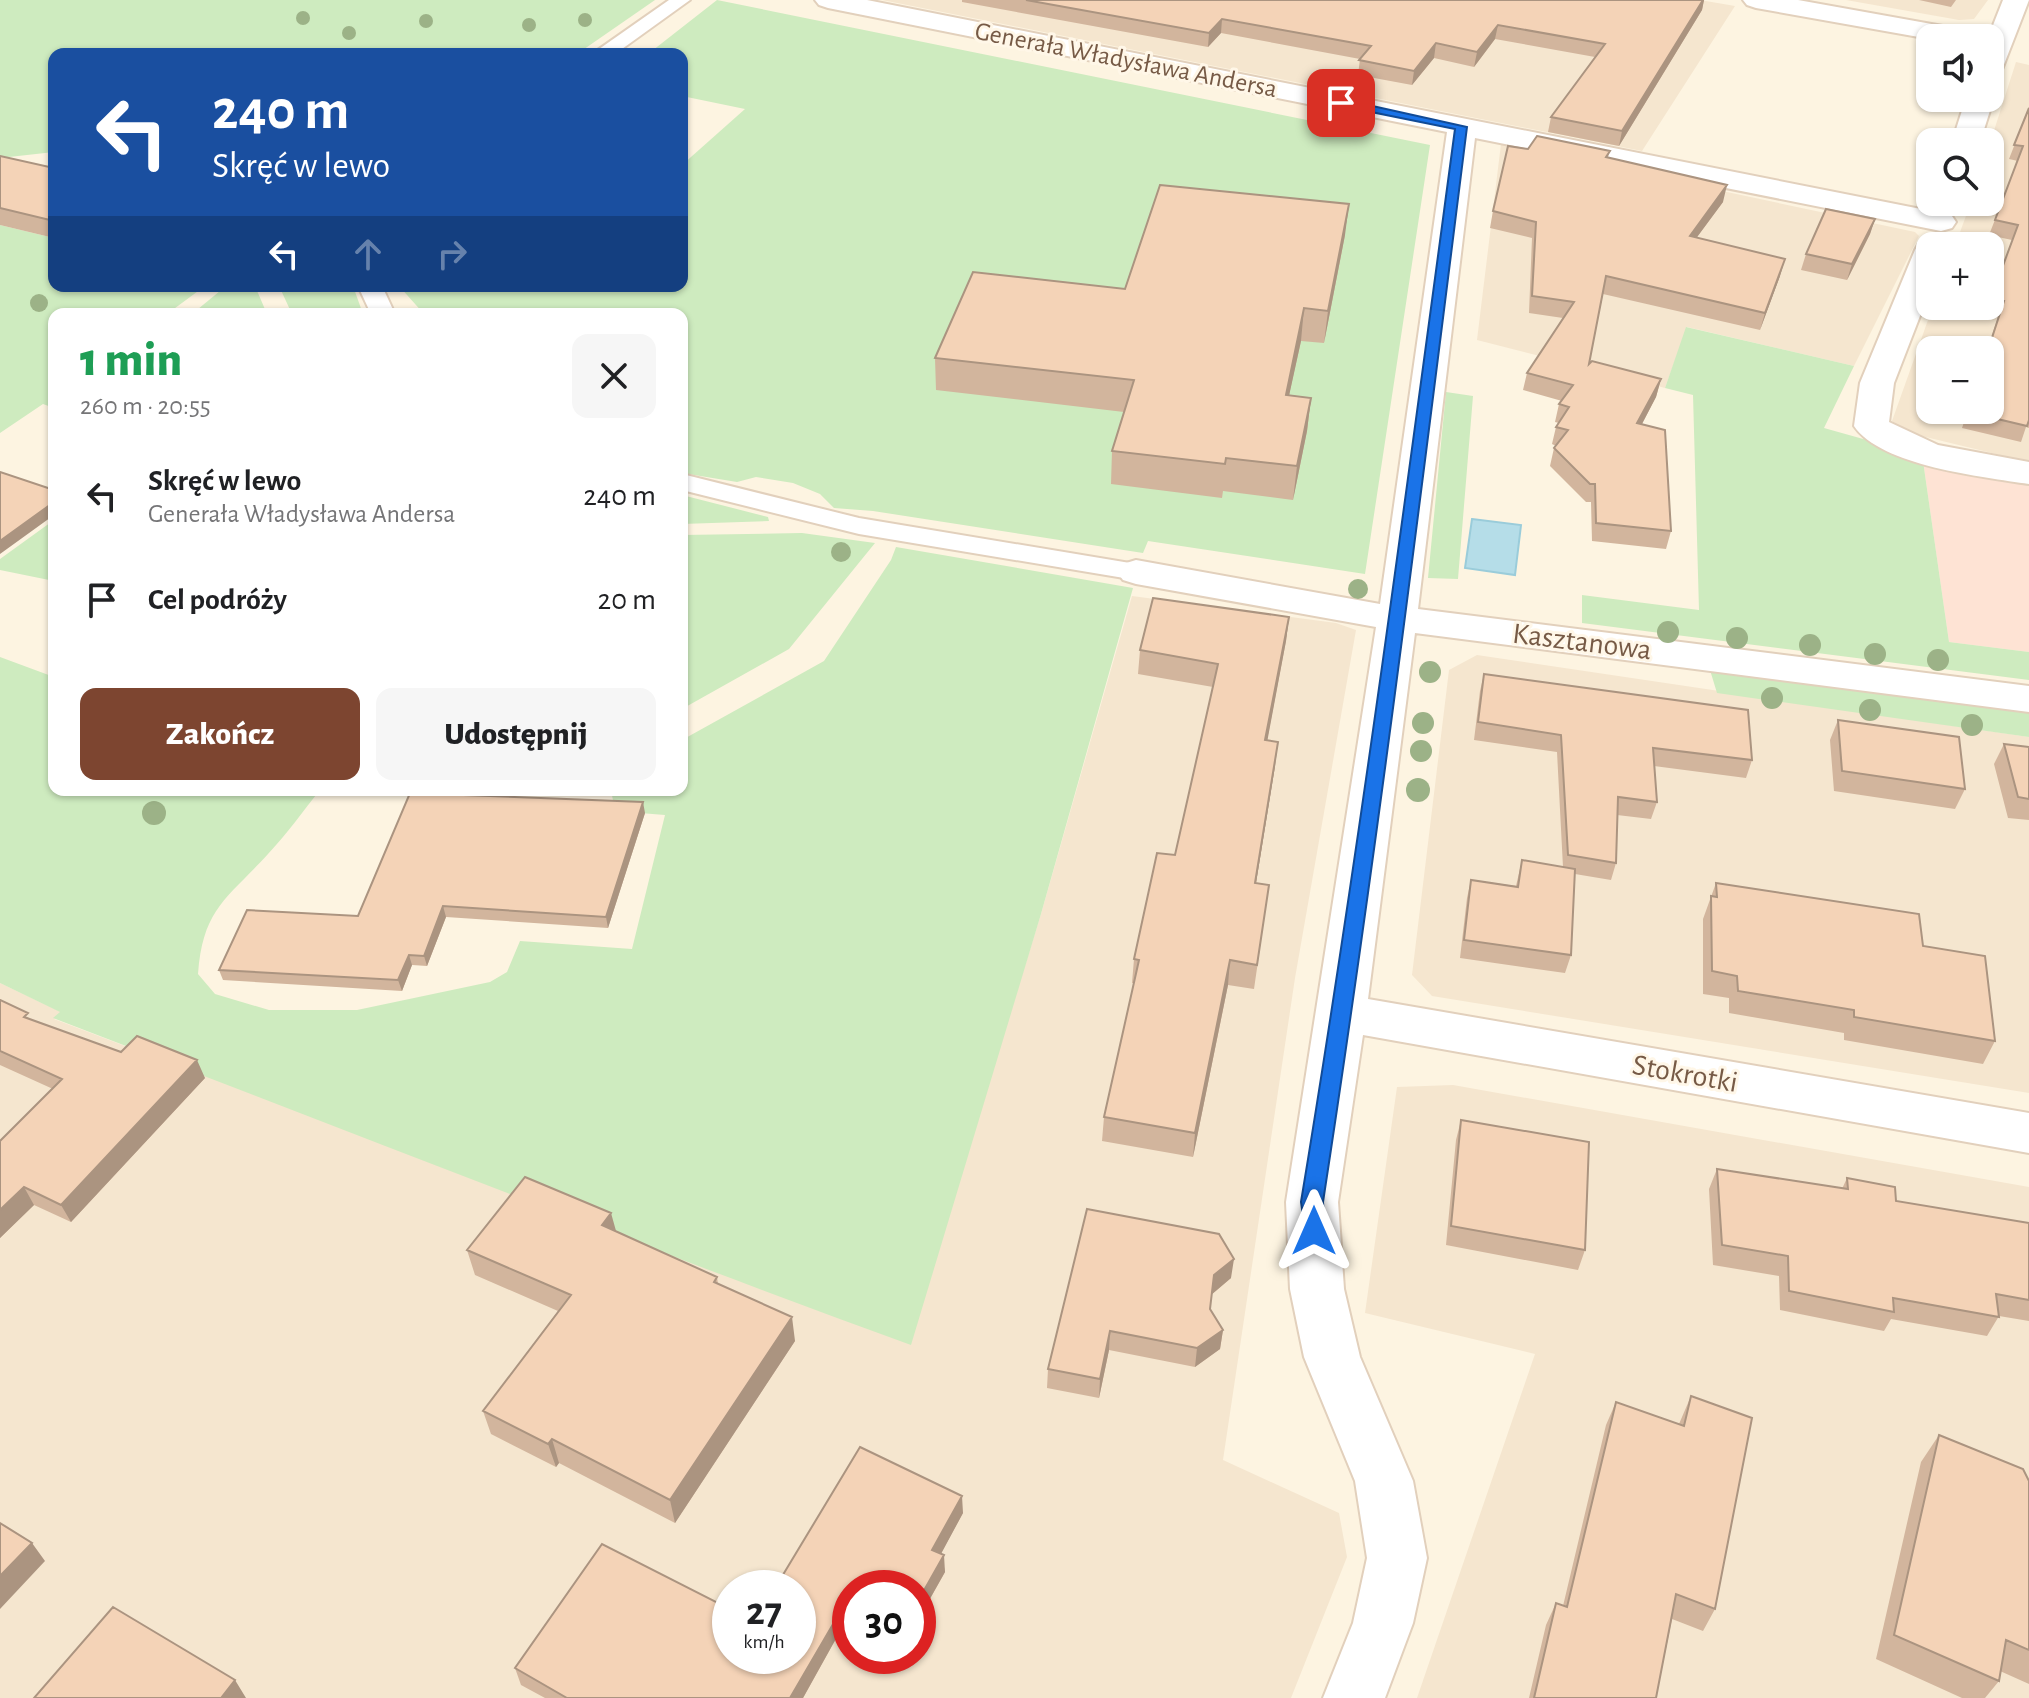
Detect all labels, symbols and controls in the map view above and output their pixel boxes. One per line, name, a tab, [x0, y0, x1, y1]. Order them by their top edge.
street label: Generała Władysława Andersa	[973, 18, 1279, 102]
map controls	[1916, 24, 2004, 424]
button: sound	[1916, 24, 2004, 112]
pin	[1307, 69, 1375, 137]
icon: left	[80, 80, 184, 184]
icon: arrive	[1319, 81, 1363, 125]
text: 240 m	[212, 83, 349, 139]
button: search	[1916, 128, 2004, 216]
text: Skręć w lewo	[212, 148, 390, 184]
icon: left	[262, 232, 306, 276]
icon: ahead	[346, 232, 390, 276]
icon: right	[430, 232, 474, 276]
button: +	[1916, 232, 2004, 320]
button: close	[572, 334, 656, 418]
button: −	[1916, 336, 2004, 424]
text: 1 min	[80, 337, 182, 385]
text: 260 m · 20:55	[80, 393, 211, 419]
text: Skręć w lewo	[148, 466, 301, 496]
icon: left	[80, 474, 124, 518]
text: 240 m	[583, 481, 656, 511]
text: Generała Władysława Andersa	[148, 501, 455, 527]
icon: arrive	[80, 578, 124, 622]
text: Cel podróży	[148, 585, 287, 615]
text: 20 m	[598, 585, 656, 615]
street label: Kasztanowa	[1511, 619, 1653, 665]
button: Zakończ	[80, 688, 360, 780]
button: Udostępnij	[376, 688, 656, 780]
street label: Stokrotki	[1630, 1050, 1740, 1098]
position arrow	[1272, 1189, 1356, 1273]
speed limit sign: 30	[832, 1570, 936, 1674]
text: 27	[746, 1592, 782, 1632]
text: km/h	[743, 1632, 785, 1652]

